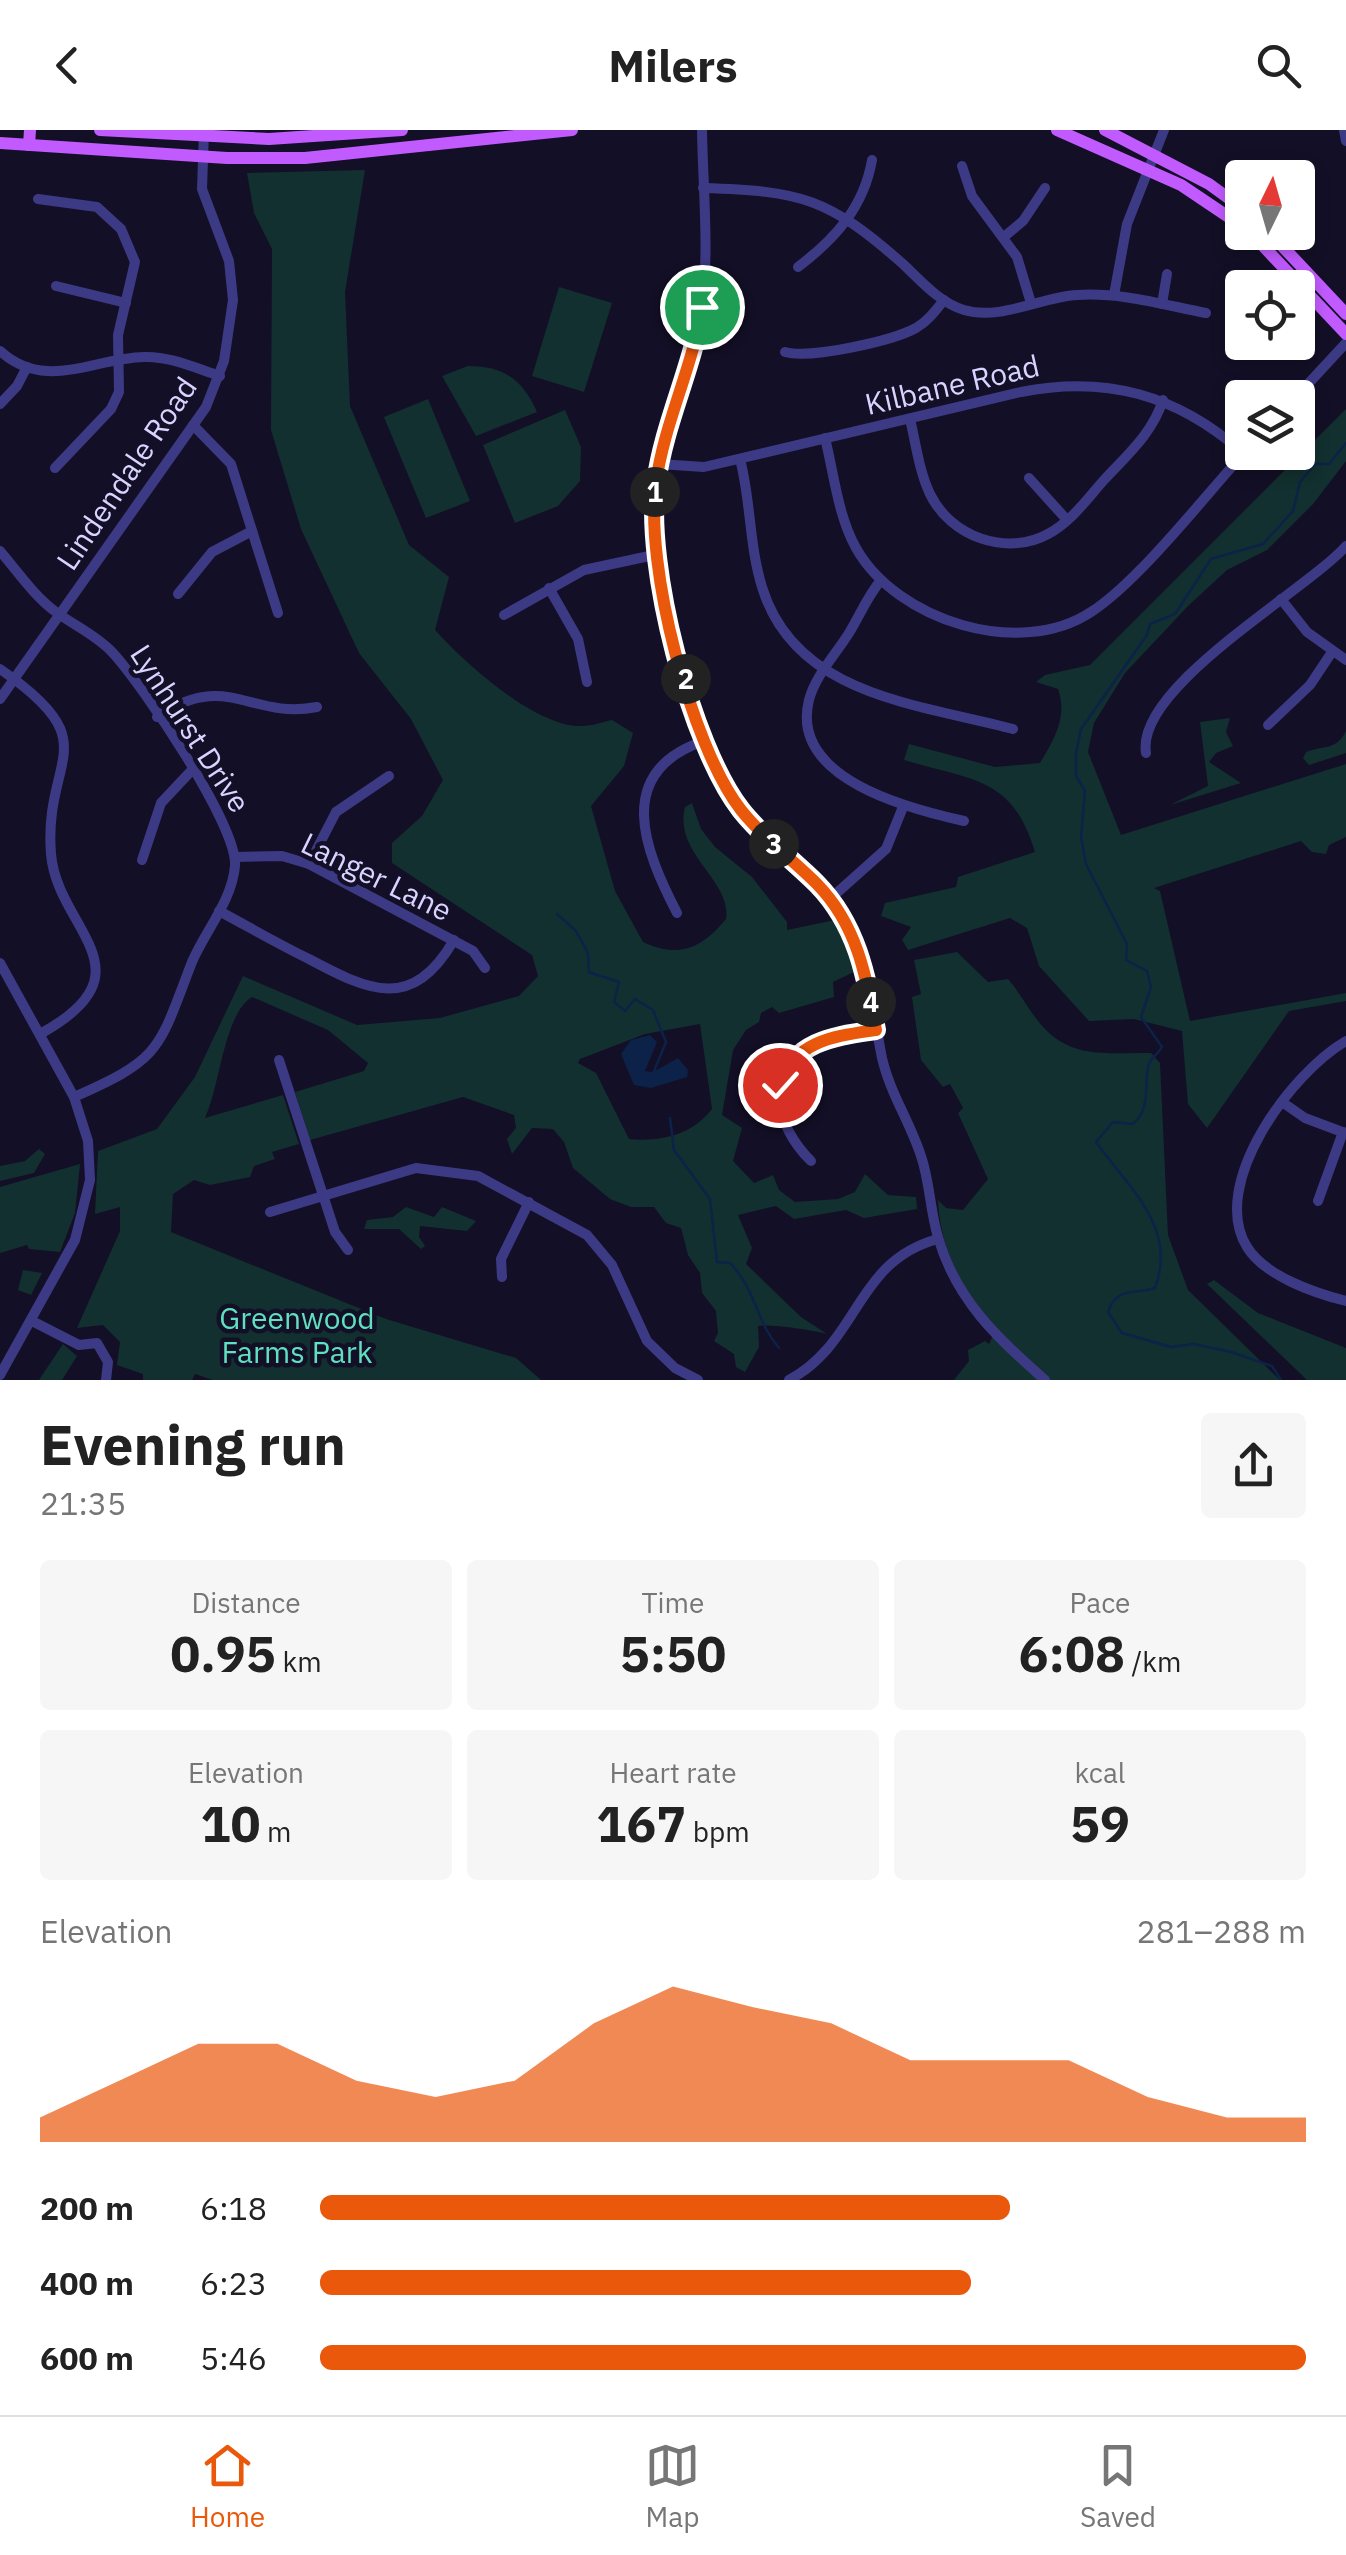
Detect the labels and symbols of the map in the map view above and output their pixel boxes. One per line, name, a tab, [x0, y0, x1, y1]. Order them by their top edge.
north arrow	[1225, 160, 1315, 250]
pin	[660, 265, 745, 350]
street label: Kilbane Road	[861, 345, 1043, 423]
street label: Lindendale Road	[47, 369, 205, 577]
pin: 1	[630, 467, 680, 517]
street label: Lynhurst Drive	[122, 637, 260, 819]
pin: 2	[661, 654, 711, 704]
pin: 3	[749, 819, 799, 869]
street label: Langer Lane	[295, 823, 459, 929]
pin: 4	[846, 977, 896, 1027]
pin	[738, 1043, 823, 1128]
park label: Greenwood Farms Park	[219, 1298, 375, 1371]

